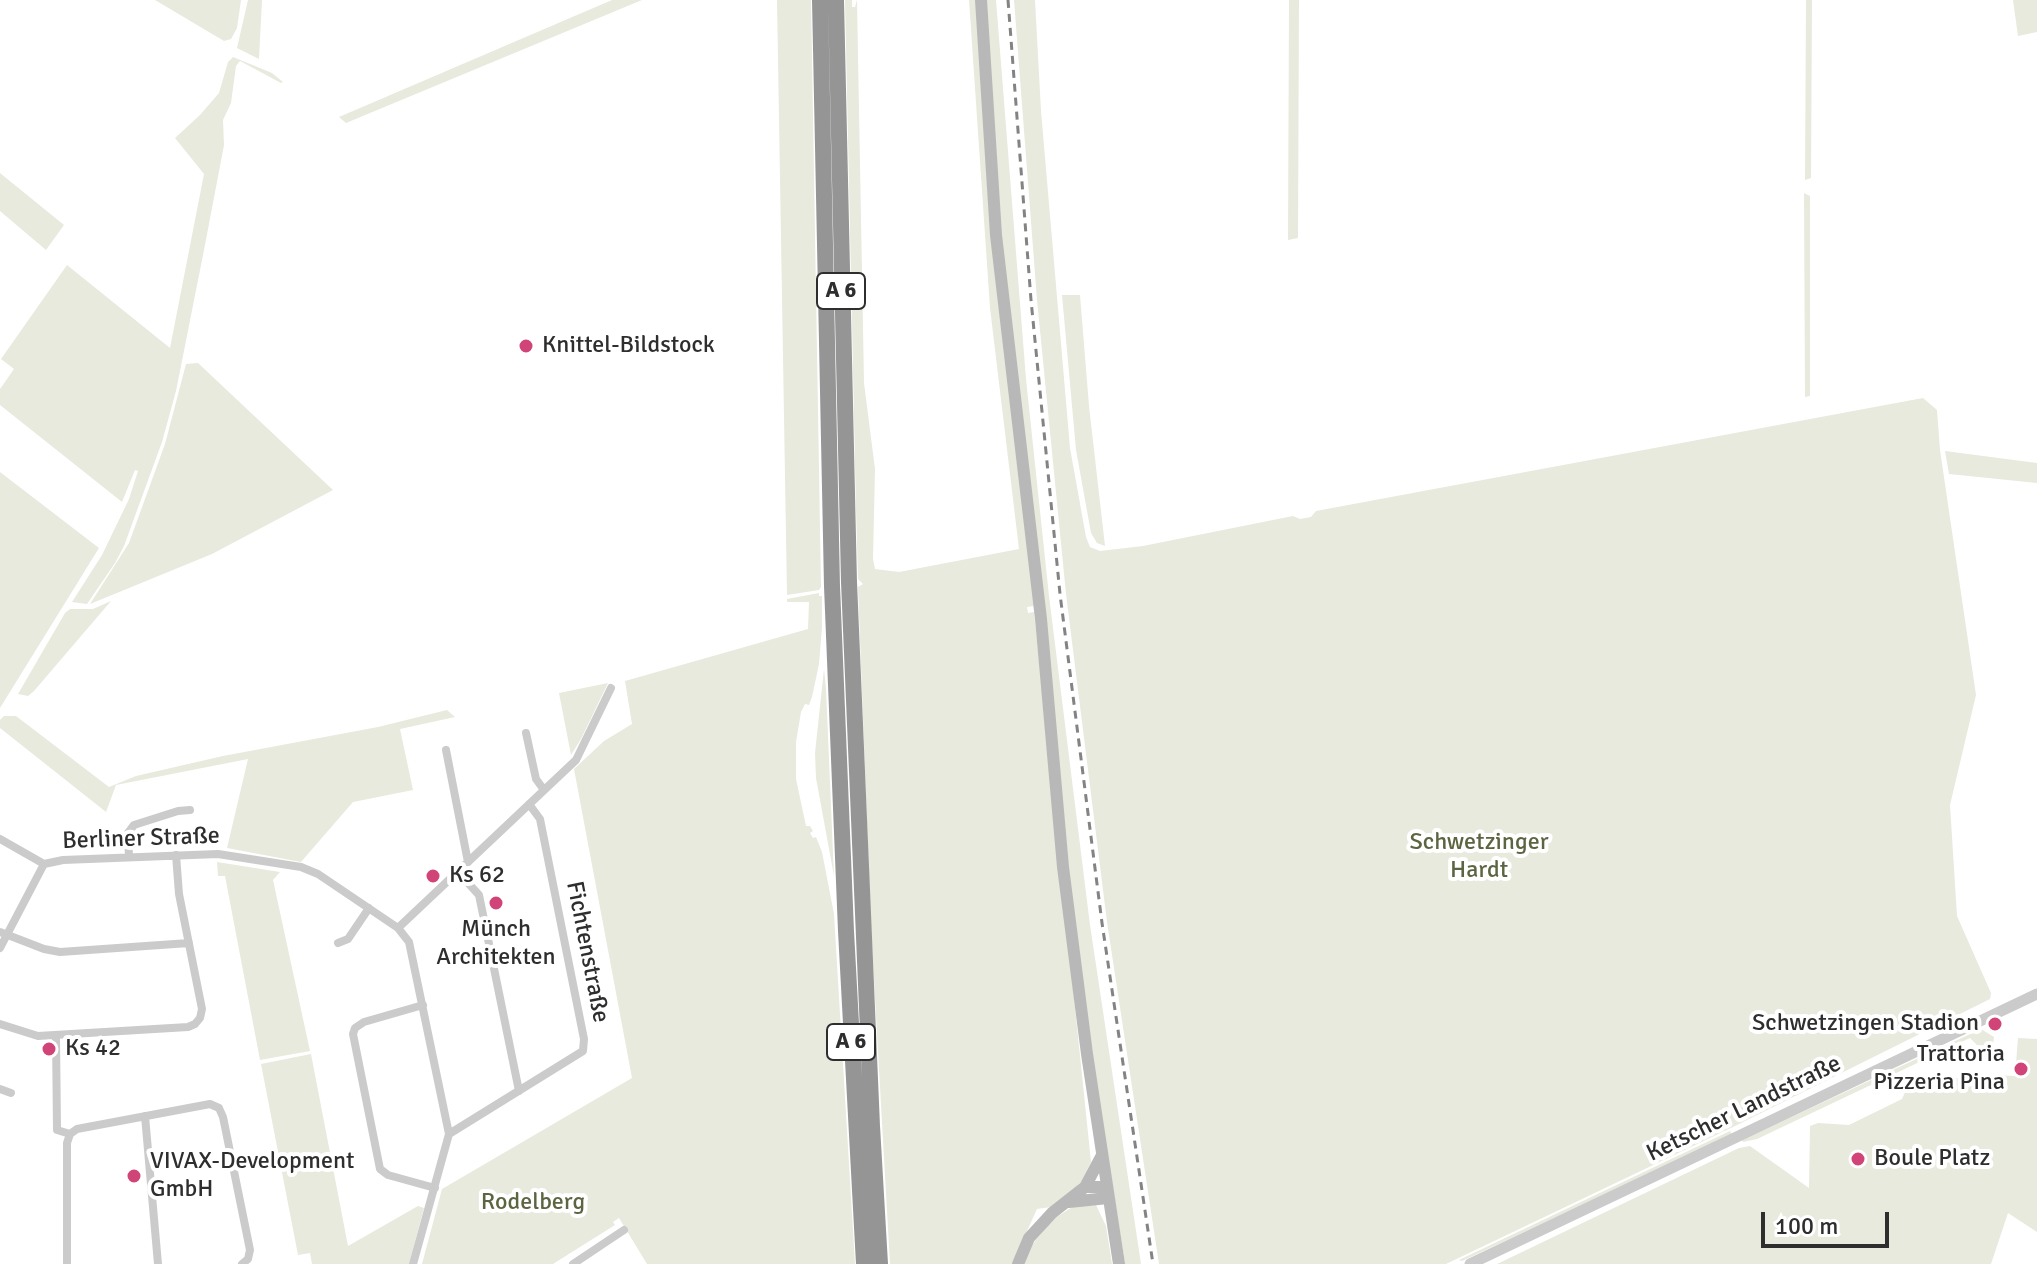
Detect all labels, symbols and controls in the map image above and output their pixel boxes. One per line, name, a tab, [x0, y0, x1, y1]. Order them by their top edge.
road number: A 6	[817, 273, 865, 309]
place label: Knittel-Bildstock	[542, 332, 715, 360]
marker: Knittel-Bildstock	[517, 337, 535, 355]
street label: Berliner Straße	[62, 822, 220, 856]
park label: Schwetzinger Hardt	[1410, 829, 1548, 885]
place label: Ks 62	[449, 862, 505, 890]
marker: Ks 62	[424, 867, 442, 885]
street label: Fichtenstraße	[559, 879, 615, 1025]
marker: Münch Architekten	[487, 894, 505, 912]
place label: Münch Architekten	[436, 916, 556, 972]
place label: Schwetzingen Stadion	[1752, 1010, 1979, 1038]
marker: Schwetzingen Stadion	[1986, 1015, 2004, 1033]
road number: A 6	[827, 1024, 875, 1060]
place label: Ks 42	[65, 1035, 121, 1063]
marker: Ks 42	[40, 1040, 58, 1058]
place label: Trattoria Pizzeria Pina	[1873, 1041, 2005, 1097]
street label: Ketscher Landstraße	[1642, 1050, 1846, 1168]
marker: Trattoria Pizzeria Pina	[2012, 1060, 2030, 1078]
place label: Boule Platz	[1874, 1145, 1990, 1173]
place label: VIVAX-Development GmbH	[150, 1148, 354, 1204]
marker: Boule Platz	[1849, 1150, 1867, 1168]
marker: VIVAX-Development GmbH	[125, 1167, 143, 1185]
park label: Rodelberg	[481, 1189, 585, 1217]
scale bar	[1765, 1196, 1893, 1246]
text: 100 m	[1775, 1211, 1838, 1241]

